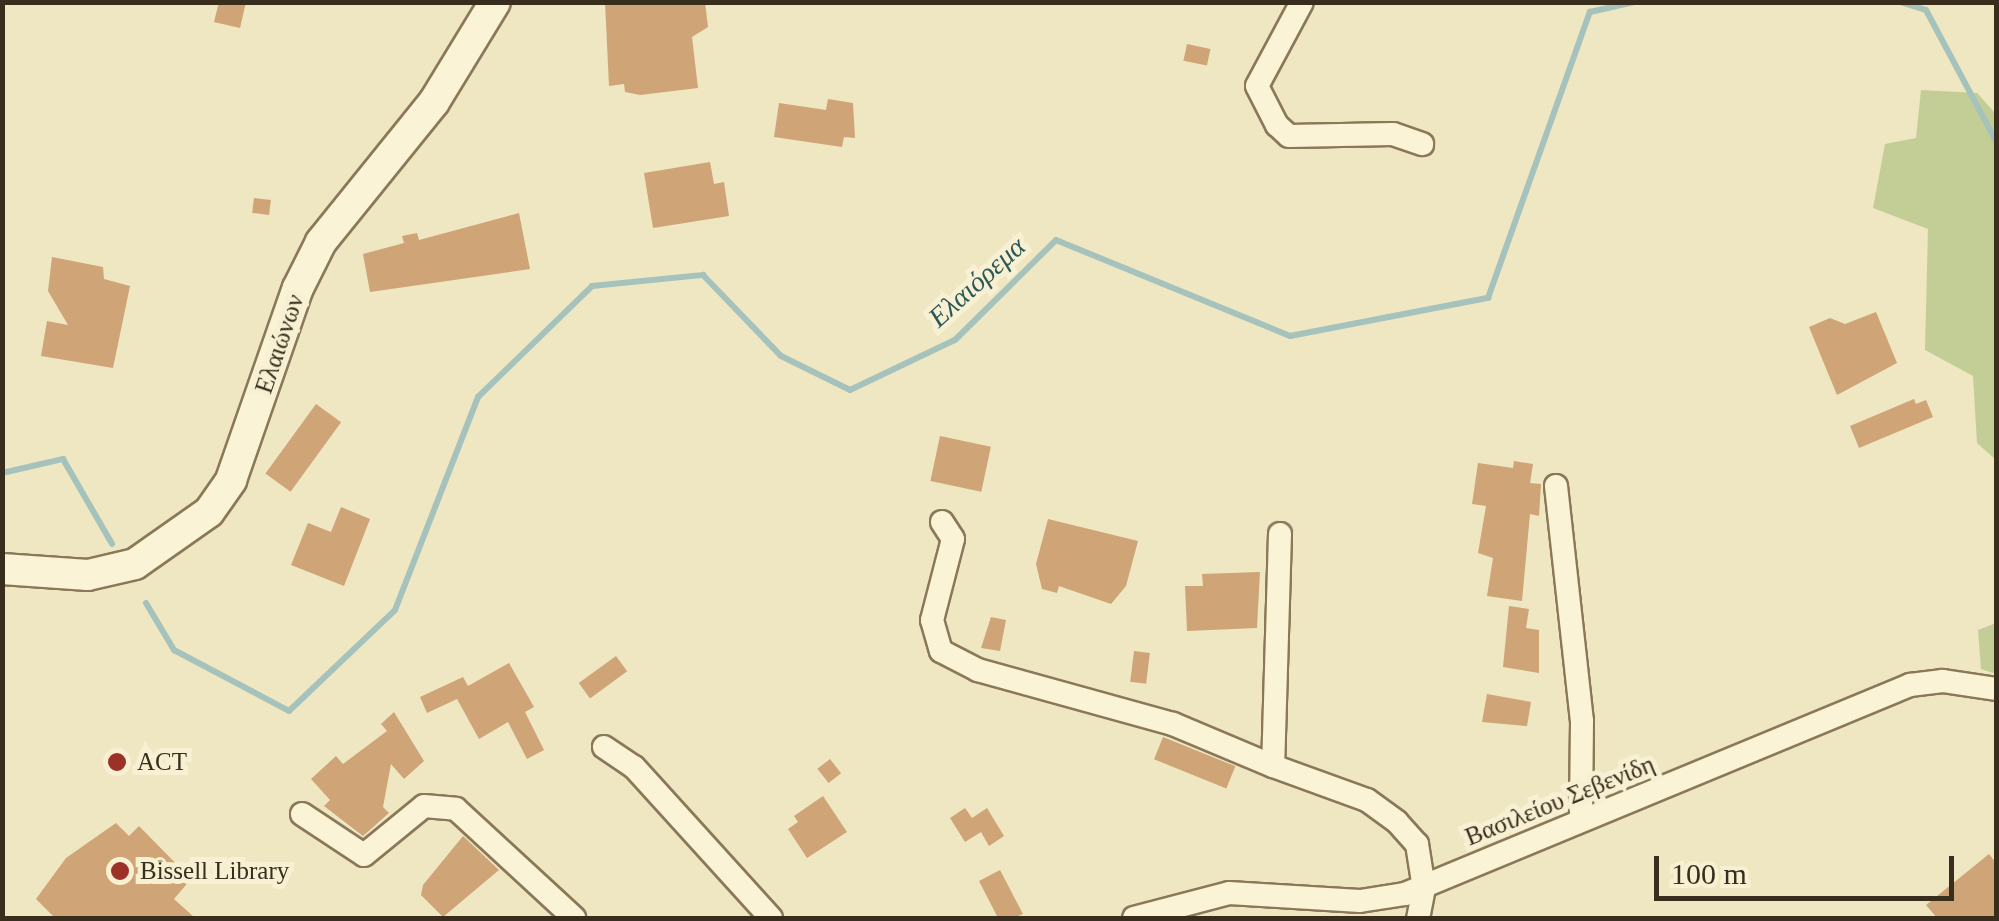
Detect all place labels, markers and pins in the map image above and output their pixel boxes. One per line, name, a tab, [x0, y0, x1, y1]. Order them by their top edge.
place label: ACT	[137, 747, 187, 777]
marker: ACT	[106, 751, 128, 773]
place label: Bissell Library	[140, 856, 289, 886]
marker: Bissell Library	[109, 860, 131, 882]

